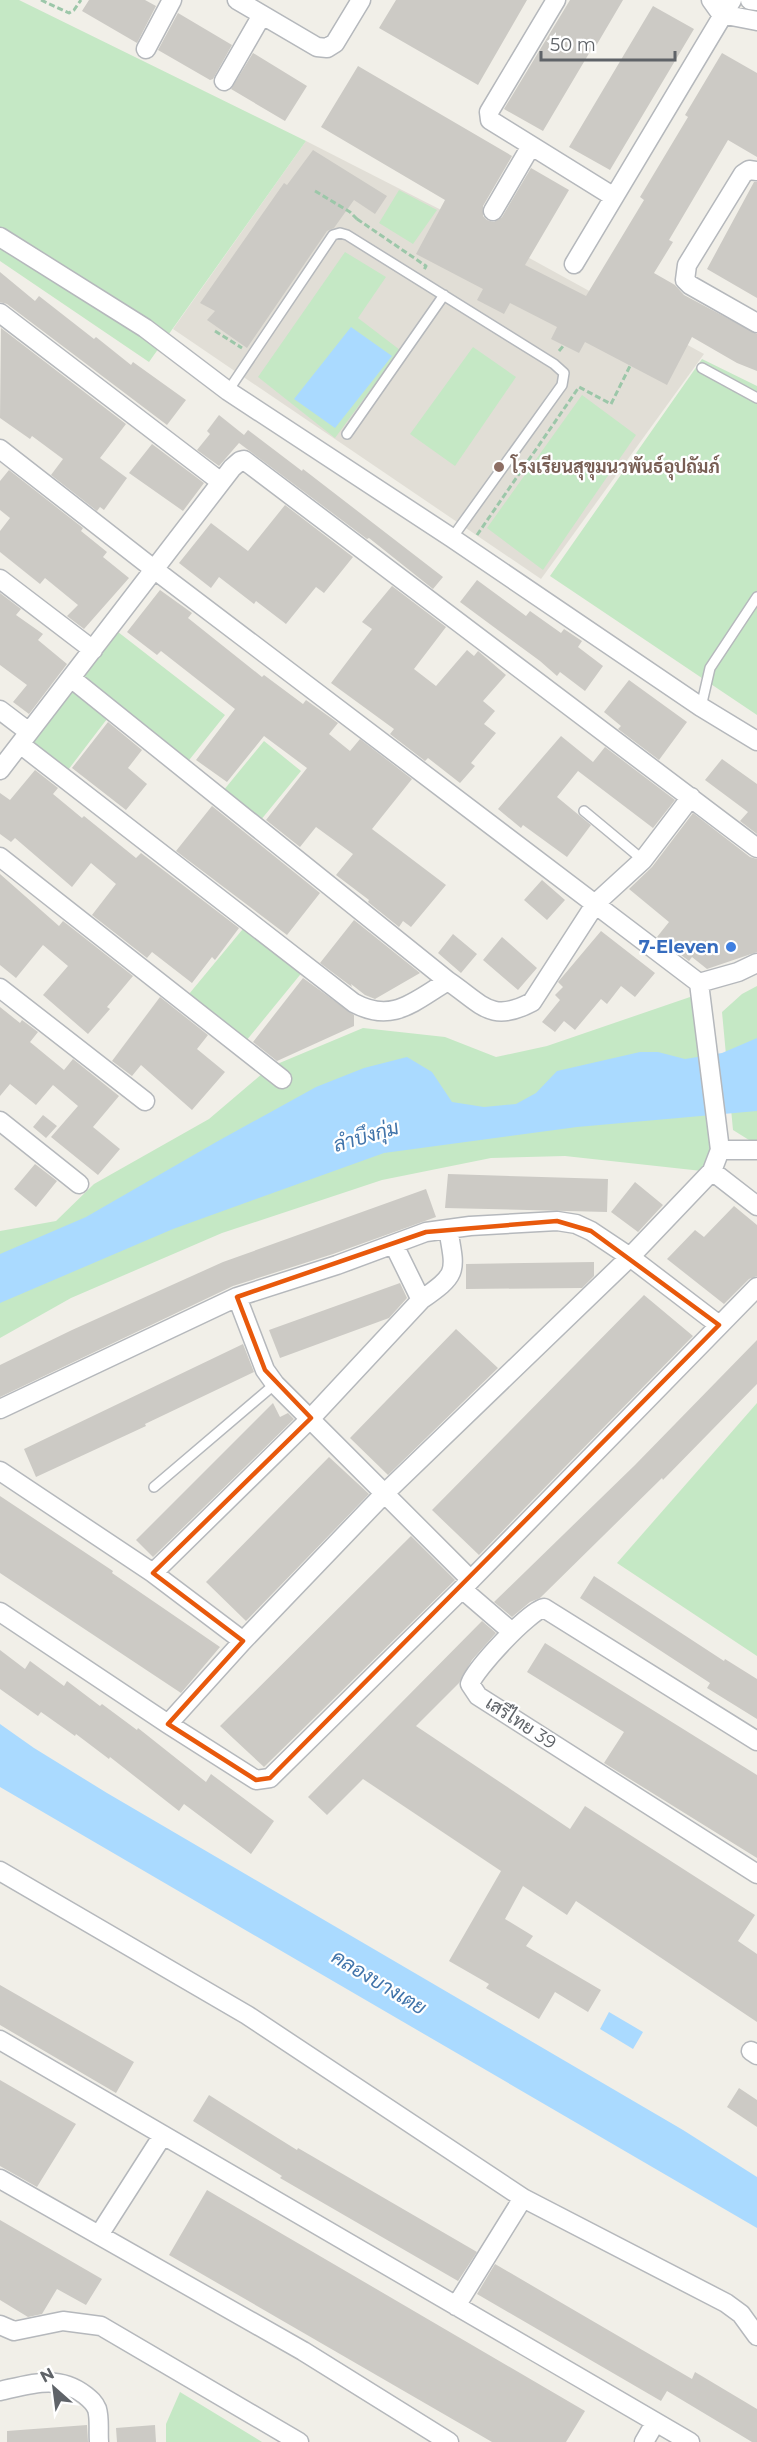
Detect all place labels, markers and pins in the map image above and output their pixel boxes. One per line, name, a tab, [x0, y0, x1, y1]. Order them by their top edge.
place label: โรงเรียนสุขุมนวพันธ์อุปถัมภ์	[510, 454, 721, 481]
marker: โรงเรียนสุขุมนวพันธ์อุปถัมภ์	[492, 460, 506, 474]
place label: 7-Eleven	[639, 936, 719, 958]
marker: 7-Eleven	[724, 940, 738, 954]

